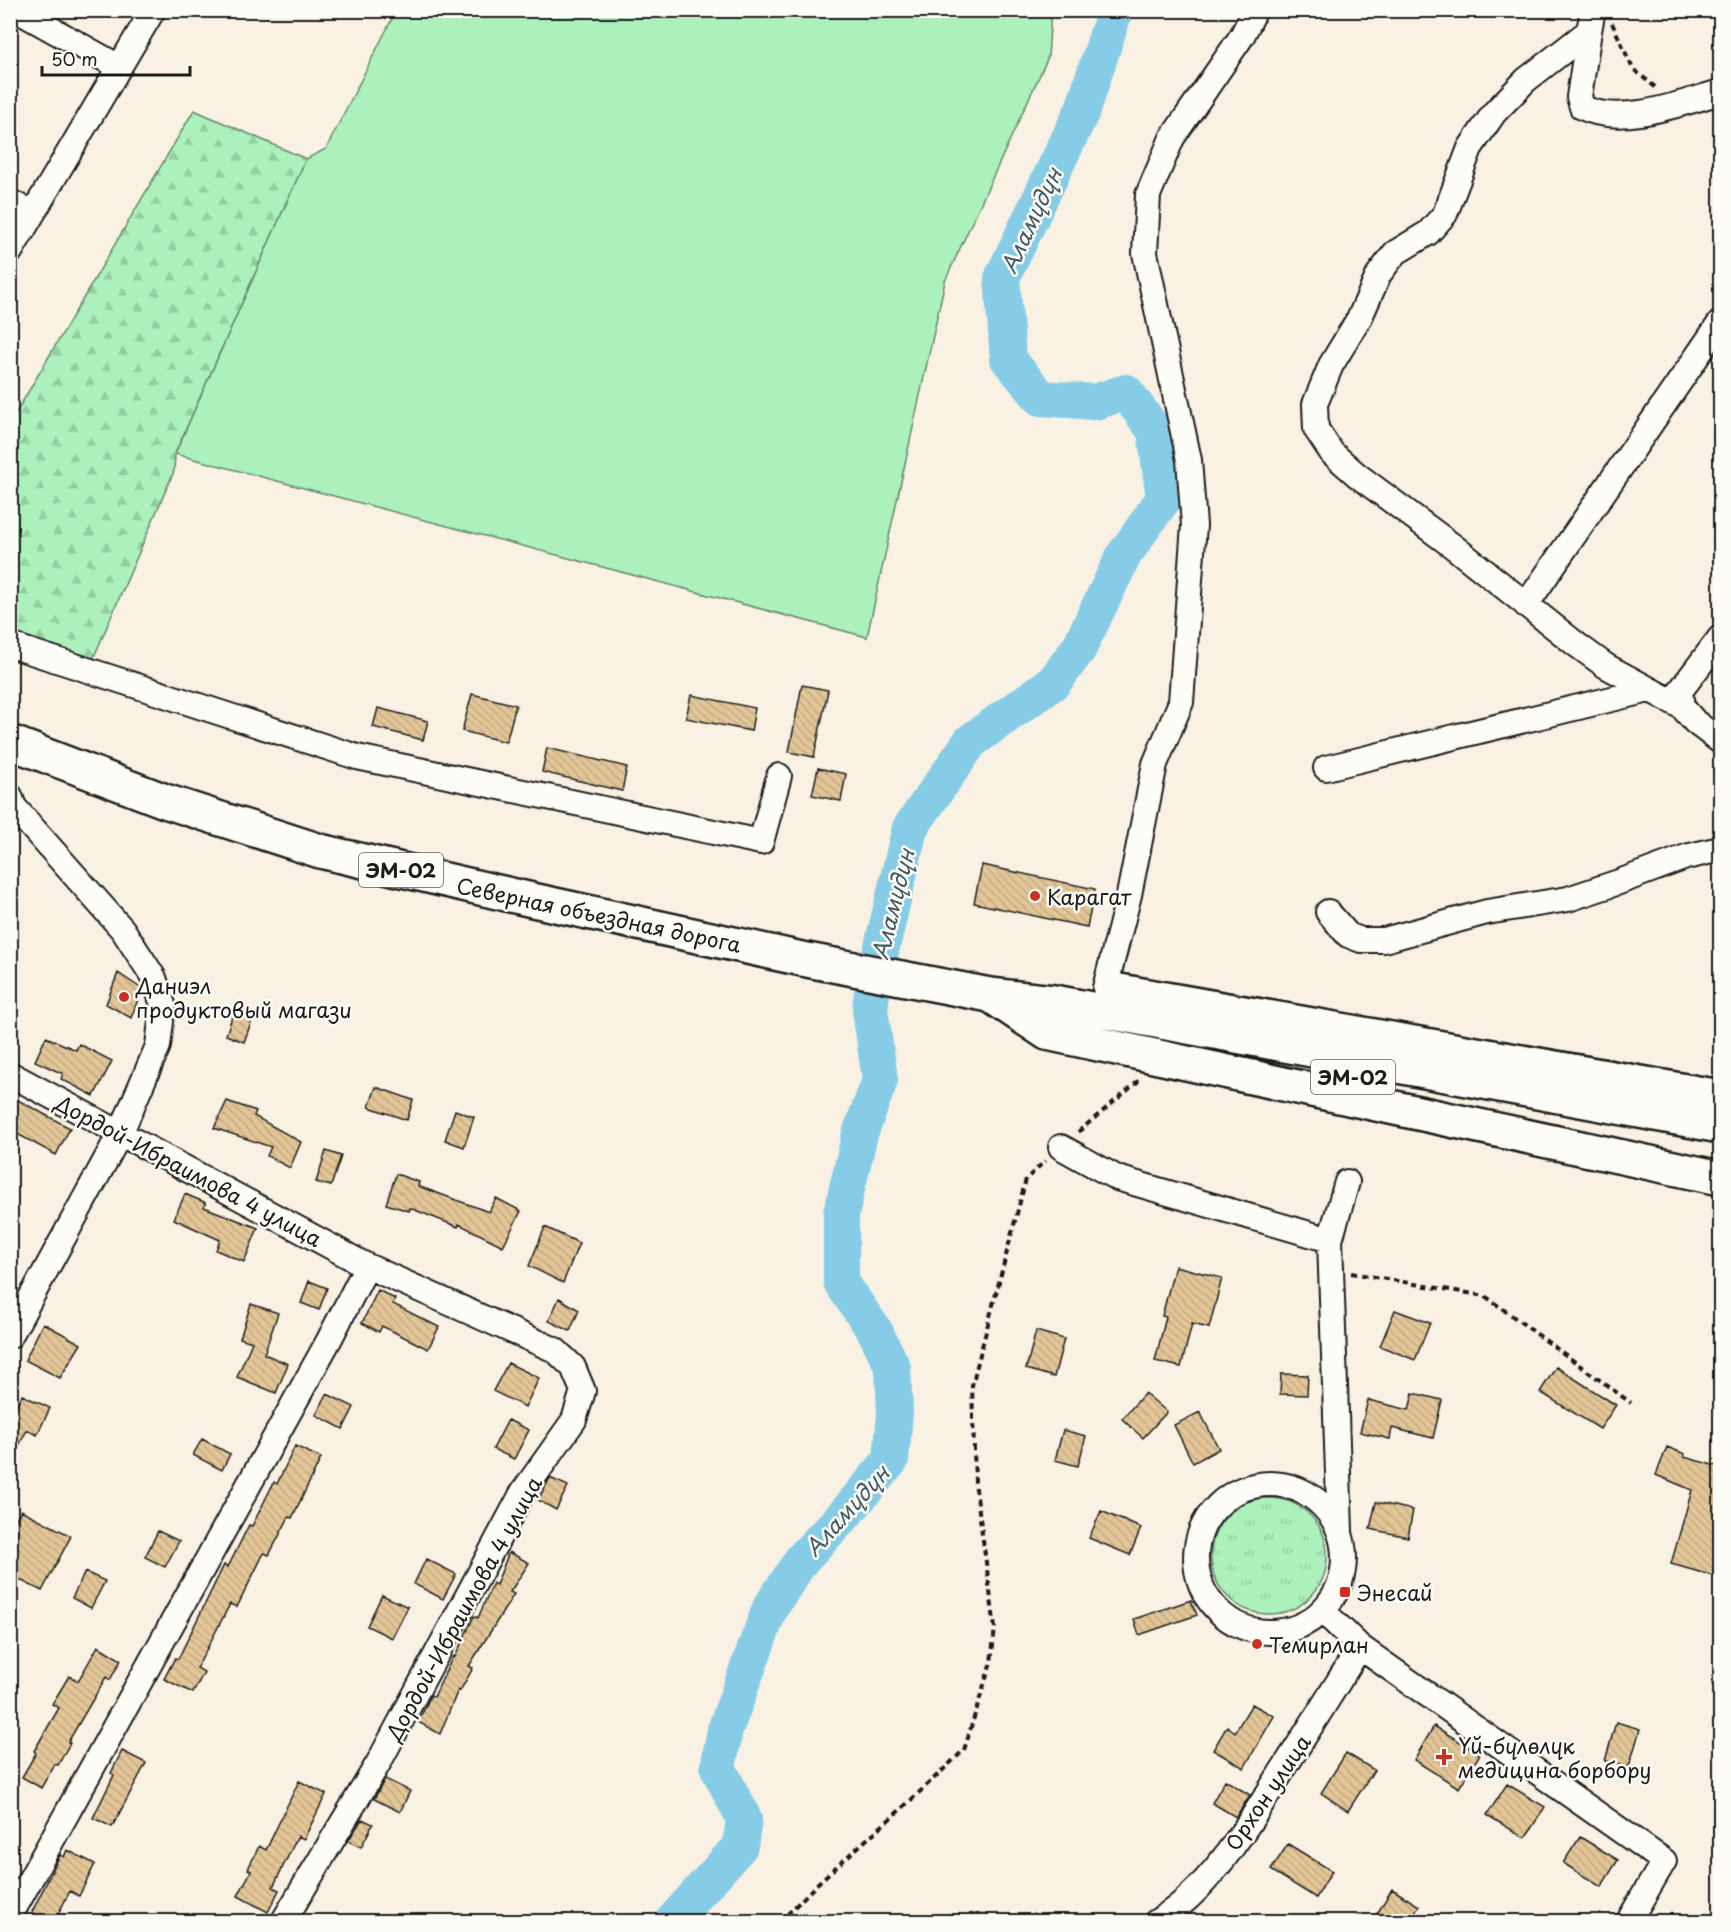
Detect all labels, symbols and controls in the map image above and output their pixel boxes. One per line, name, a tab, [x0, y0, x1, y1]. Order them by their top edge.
scale bar	[42, 39, 190, 77]
text: 50 m	[51, 45, 98, 72]
water label: Аламүдүн	[991, 161, 1069, 278]
water label: Аламүдүн	[862, 844, 922, 963]
road number: ЭМ-02	[359, 853, 443, 887]
street label: Северная объездная дорога	[454, 868, 744, 960]
place label: Карагат	[1047, 880, 1132, 912]
marker: Карагат	[1028, 889, 1042, 903]
place label: Даниэл продуктовый магази	[135, 969, 352, 1025]
marker: Даниэл продуктовый магази	[117, 990, 131, 1004]
road number: ЭМ-02	[1311, 1060, 1395, 1094]
street label: Дордой-Ибраимова 4 улица	[49, 1086, 329, 1254]
water label: Аламүдүн	[796, 1456, 897, 1563]
street label: Дордой-Ибраимова 4 улица	[376, 1469, 550, 1747]
place label: Энесай	[1357, 1576, 1432, 1608]
marker: Энесай	[1338, 1585, 1352, 1599]
place label: Темирлан	[1269, 1628, 1369, 1660]
marker: Темирлан	[1250, 1637, 1264, 1651]
street label: Орхон улица	[1216, 1727, 1318, 1857]
place label: Үй-бүлөлүк медицина борбору	[1458, 1729, 1651, 1785]
marker: Үй-бүлөлүк медицина борбору	[1435, 1748, 1453, 1766]

